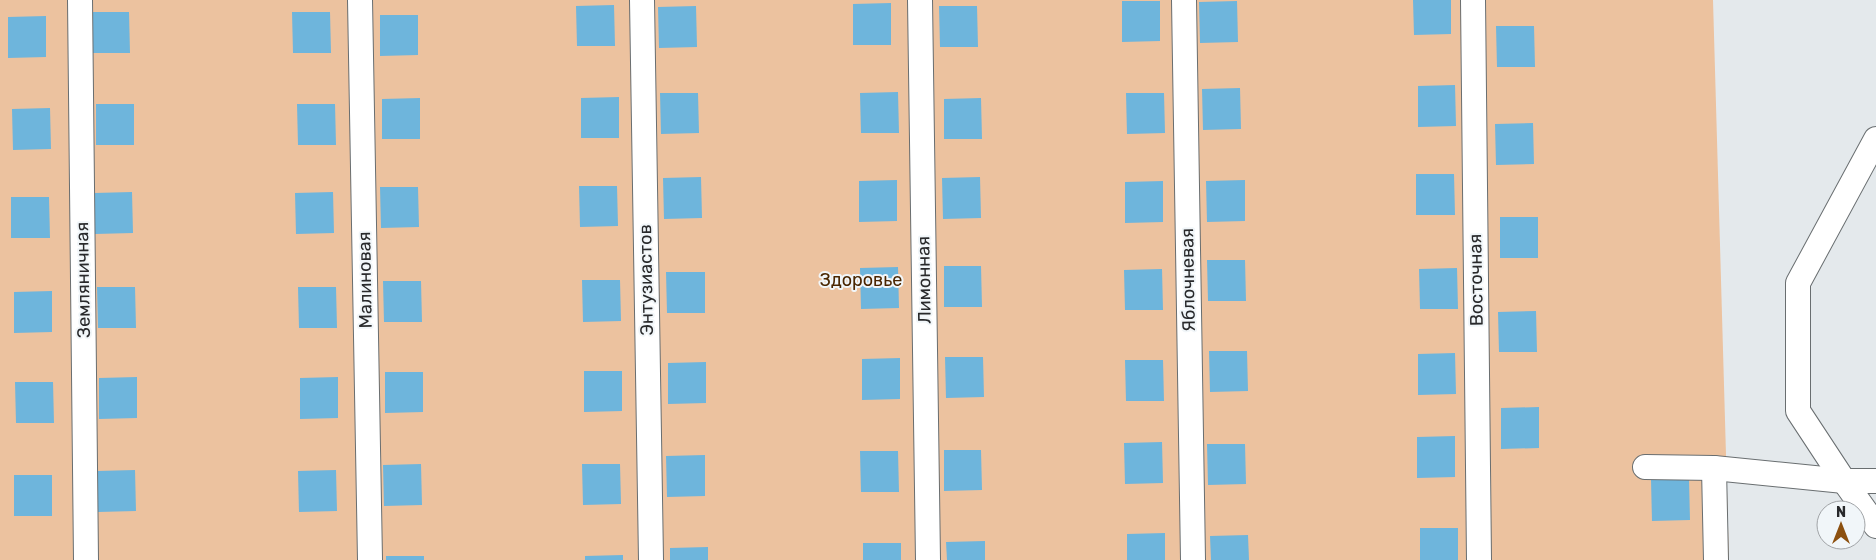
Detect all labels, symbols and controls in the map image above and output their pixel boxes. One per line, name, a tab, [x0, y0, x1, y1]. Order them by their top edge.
street label: Земляничная	[71, 222, 95, 338]
street label: Энтузиастов	[634, 224, 658, 336]
street label: Яблочневая	[1176, 228, 1200, 332]
street label: Малиновая	[353, 231, 377, 329]
street label: Восточная	[1464, 234, 1488, 326]
street label: Лимонная	[912, 236, 936, 324]
park label: Здоровье	[820, 269, 902, 291]
north arrow	[1816, 500, 1866, 550]
text: N	[1836, 504, 1846, 521]

